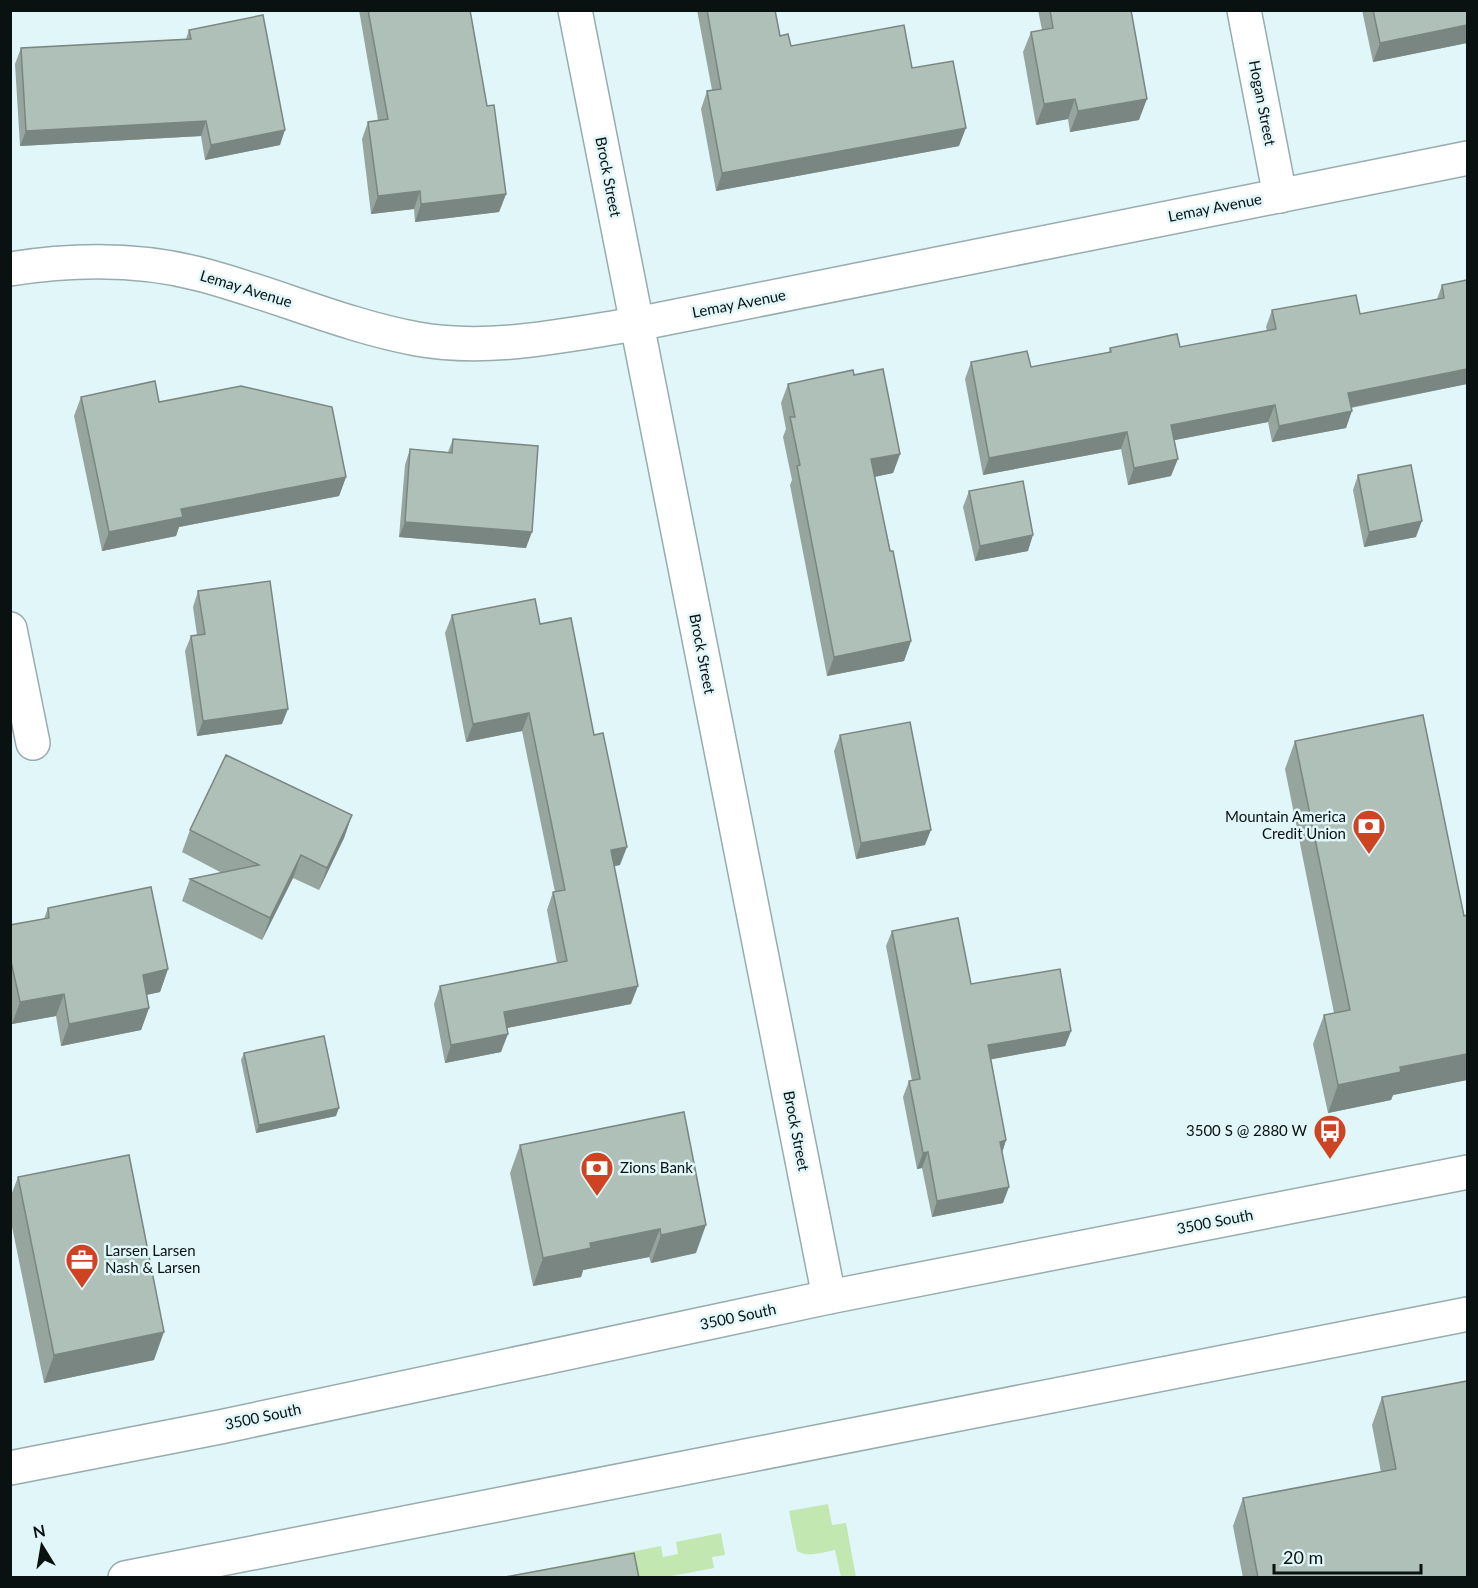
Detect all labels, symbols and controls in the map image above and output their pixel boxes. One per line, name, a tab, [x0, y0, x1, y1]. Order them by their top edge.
street label: Hogan Street	[1246, 59, 1280, 148]
street label: Brock Street	[592, 135, 626, 219]
street label: Lemay Avenue	[1166, 189, 1263, 225]
street label: Lemay Avenue	[198, 266, 294, 311]
street label: Lemay Avenue	[690, 285, 787, 321]
street label: Brock Street	[686, 612, 720, 696]
place label: Mountain America Credit Union	[1225, 807, 1346, 842]
bank icon: Mountain America Credit Union	[1351, 808, 1387, 855]
street label: Brock Street	[780, 1089, 814, 1173]
bus stop icon: 3500 S @ 2880 W	[1312, 1113, 1348, 1160]
place label: 3500 S @ 2880 W	[1186, 1121, 1307, 1139]
bank icon: Zions Bank	[579, 1150, 615, 1197]
place label: Zions Bank	[620, 1158, 693, 1176]
street label: 3500 South	[1175, 1205, 1254, 1237]
place label: Larsen Larsen Nash & Larsen	[105, 1241, 200, 1276]
office icon: Larsen Larsen Nash & Larsen	[64, 1242, 100, 1289]
street label: 3500 South	[698, 1299, 777, 1333]
street label: 3500 South	[223, 1399, 302, 1433]
north arrow	[12, 1516, 72, 1576]
text: N	[31, 1520, 47, 1541]
scale bar	[1274, 1537, 1421, 1575]
text: 20 m	[1283, 1546, 1323, 1568]

